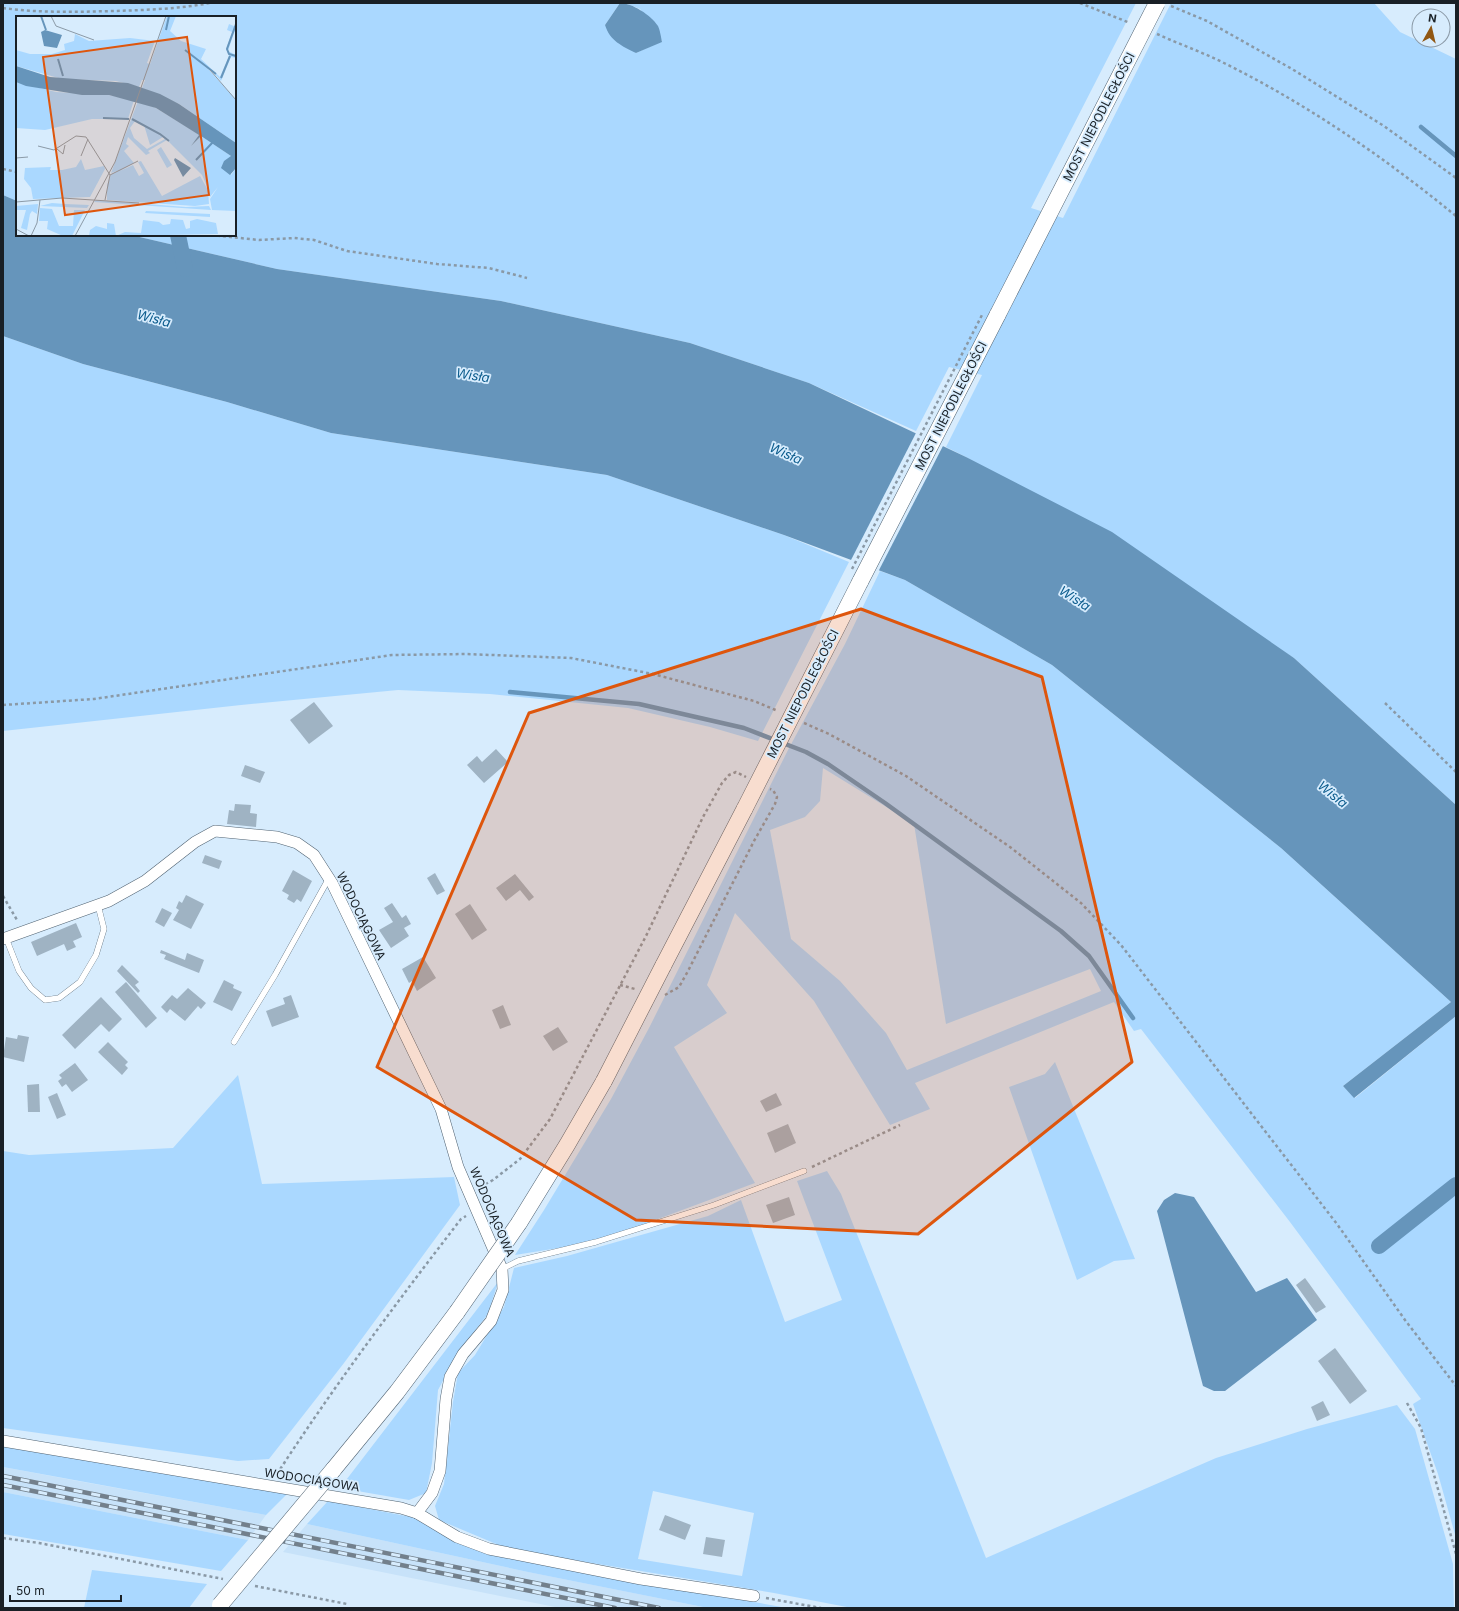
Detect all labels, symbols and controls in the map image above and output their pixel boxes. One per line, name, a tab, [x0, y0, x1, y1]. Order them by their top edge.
north arrow	[1411, 8, 1451, 48]
text: N	[1427, 11, 1438, 26]
inset map	[16, 16, 236, 236]
street label: MOST NIEPODLEGŁOŚCI	[1060, 50, 1138, 184]
water label: Wisła	[136, 306, 172, 330]
street label: MOST NIEPODLEGŁOŚCI	[912, 339, 990, 473]
water label: Wisła	[455, 364, 491, 386]
water label: Wisła	[767, 439, 805, 467]
water label: Wisła	[1056, 582, 1094, 614]
street label: MOST NIEPODLEGŁOŚCI	[764, 627, 842, 761]
water label: Wisła	[1315, 777, 1351, 811]
street label: WODOCIĄGOWA	[334, 869, 389, 962]
street label: WODOCIĄGOWA	[467, 1165, 518, 1259]
street label: WODOCIĄGOWA	[263, 1465, 361, 1494]
scale bar	[10, 1577, 121, 1603]
text: 50 m	[16, 1583, 45, 1598]

